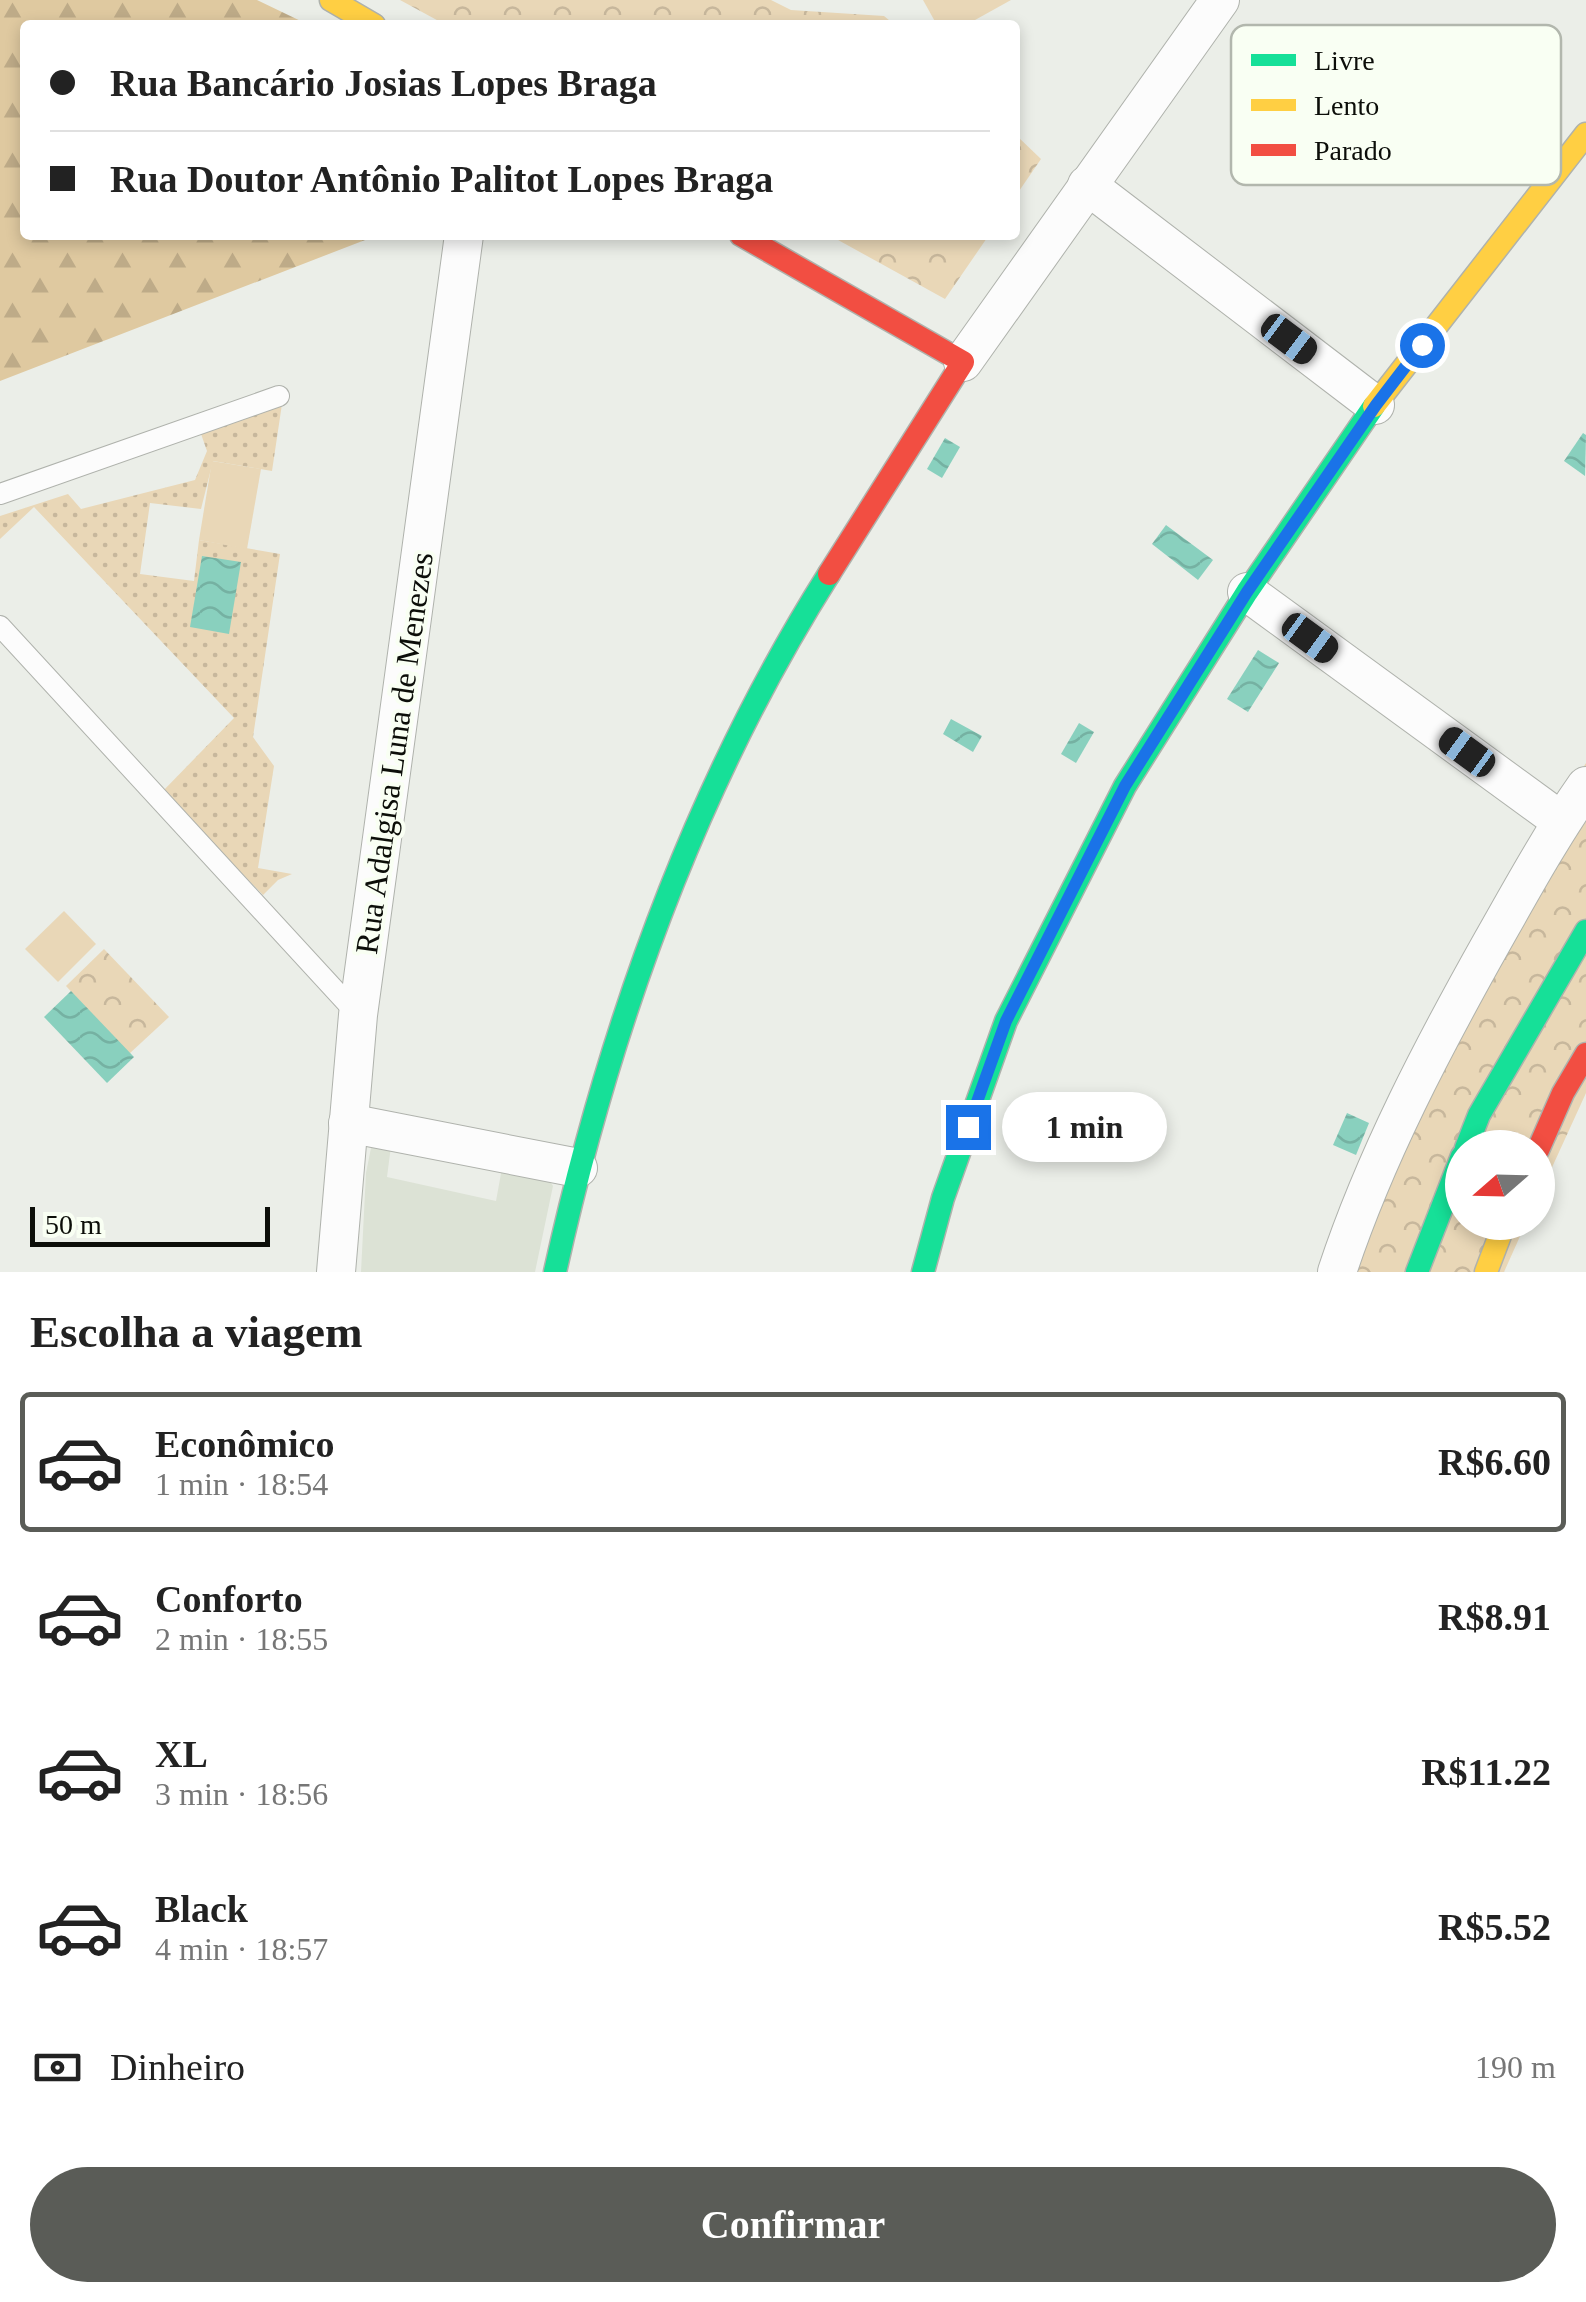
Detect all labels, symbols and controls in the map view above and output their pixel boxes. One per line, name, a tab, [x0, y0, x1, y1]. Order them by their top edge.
legend	[1231, 25, 1561, 185]
text: Livre	[1314, 45, 1375, 76]
text: Rua Bancário Josias Lopes Braga	[110, 62, 657, 104]
text: Lento	[1314, 90, 1379, 121]
text: Parado	[1314, 135, 1392, 166]
text: Rua Doutor Antônio Palitot Lopes Braga	[110, 158, 773, 200]
car	[1256, 309, 1322, 369]
route start	[1400, 323, 1445, 368]
street label: Rua Adalgisa Luna de Menezes	[348, 550, 440, 956]
car	[1277, 608, 1343, 668]
car	[1434, 722, 1500, 782]
callout: 1 min	[1003, 1092, 1168, 1162]
route end	[946, 1105, 991, 1150]
text: 1 min	[1046, 1109, 1123, 1145]
north arrow	[1445, 1130, 1555, 1240]
map controls	[1445, 1130, 1555, 1240]
scale bar	[30, 1202, 270, 1246]
text: 50 m	[45, 1209, 102, 1240]
text: Escolha a viagem	[30, 1307, 363, 1357]
icon: car	[35, 1417, 125, 1507]
text: Econômico	[155, 1423, 334, 1465]
text: R$6.60	[1438, 1441, 1551, 1483]
text: 1 min · 18:54	[155, 1466, 328, 1502]
icon: car	[35, 1572, 125, 1662]
text: Conforto	[155, 1578, 303, 1620]
text: R$8.91	[1438, 1596, 1551, 1638]
text: 2 min · 18:55	[155, 1621, 328, 1657]
icon: car	[35, 1727, 125, 1817]
text: XL	[155, 1733, 208, 1775]
text: R$11.22	[1421, 1751, 1551, 1793]
text: 3 min · 18:56	[155, 1776, 328, 1812]
icon: car	[35, 1882, 125, 1972]
text: Black	[155, 1888, 248, 1930]
text: R$5.52	[1438, 1906, 1551, 1948]
text: 4 min · 18:57	[155, 1931, 328, 1967]
icon: cash	[30, 2040, 85, 2095]
text: Dinheiro	[110, 2046, 245, 2088]
text: 190 m	[1475, 2049, 1556, 2085]
button: Confirmar	[30, 2167, 1556, 2282]

